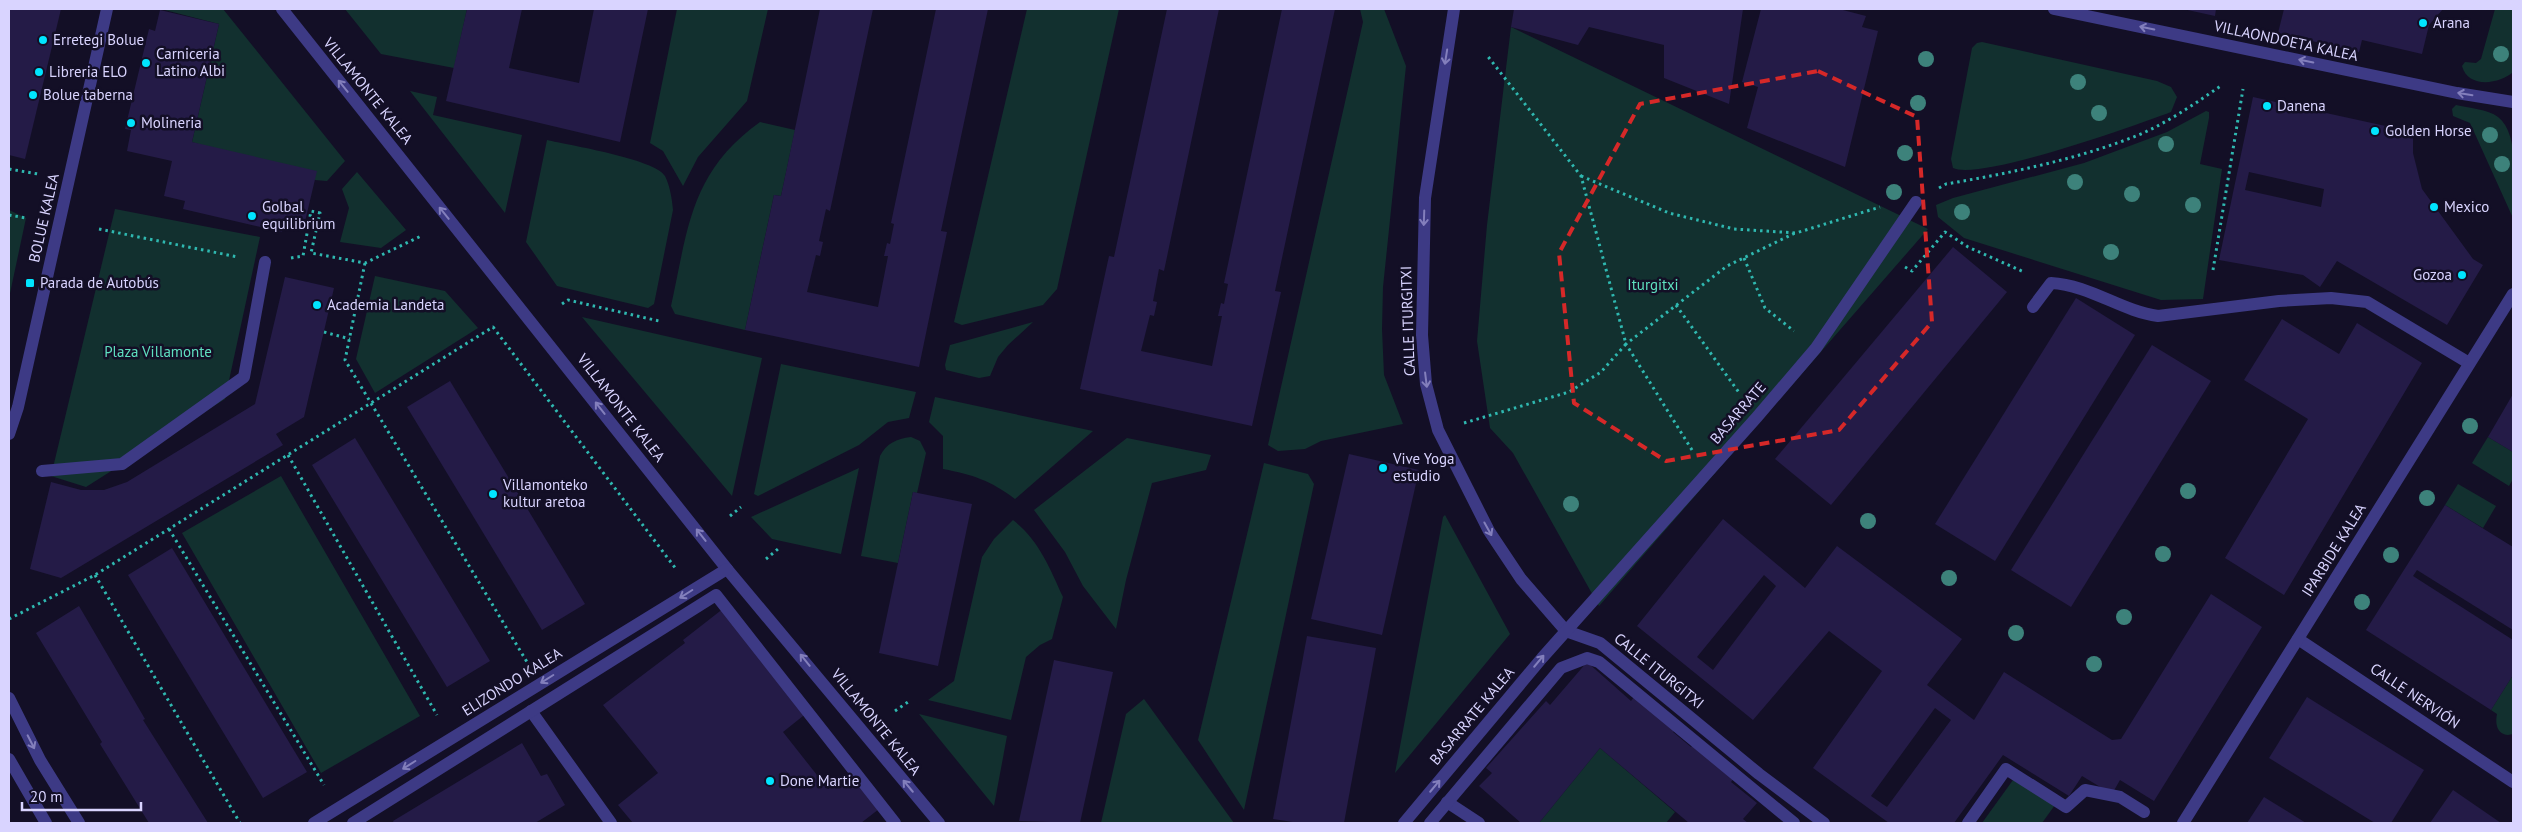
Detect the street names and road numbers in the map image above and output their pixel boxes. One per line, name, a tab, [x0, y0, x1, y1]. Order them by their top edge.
street label: VILLAONDOETA KALEA	[2211, 16, 2360, 65]
street label: VILLAMONTE KALEA	[319, 33, 417, 148]
street label: BOLUE KALEA	[24, 171, 63, 264]
street label: CALLE ITURGITXI	[1396, 266, 1419, 376]
street label: VILLAMONTE KALEA	[573, 349, 670, 466]
street label: BASARRATE	[1706, 378, 1770, 448]
street label: IPARBIDE KALEA	[2297, 499, 2370, 600]
street label: CALLE ITURGITXI	[1611, 629, 1708, 713]
street label: ELIZONDO KALEA	[458, 643, 565, 720]
street label: CALLE NERVIÓN	[2367, 659, 2464, 733]
street label: BASARRATE KALEA	[1425, 663, 1518, 768]
street label: VILLAMONTE KALEA	[827, 664, 925, 779]

